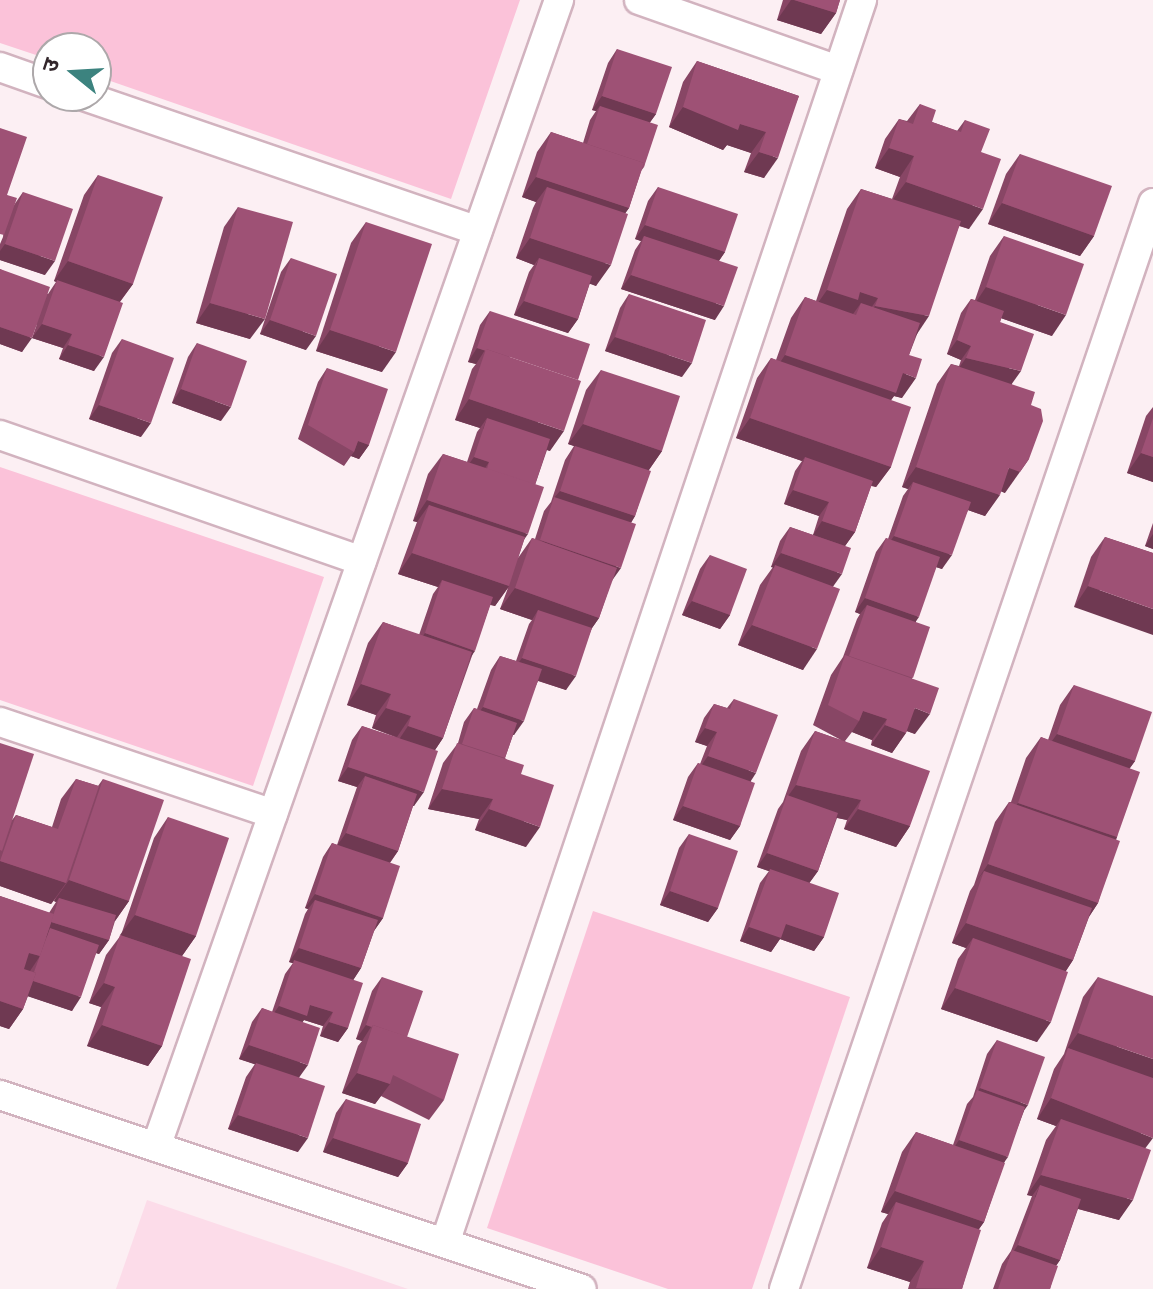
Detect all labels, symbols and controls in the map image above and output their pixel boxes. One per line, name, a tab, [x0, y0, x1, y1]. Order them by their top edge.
north arrow	[32, 32, 112, 112]
text: उ	[37, 55, 64, 75]

